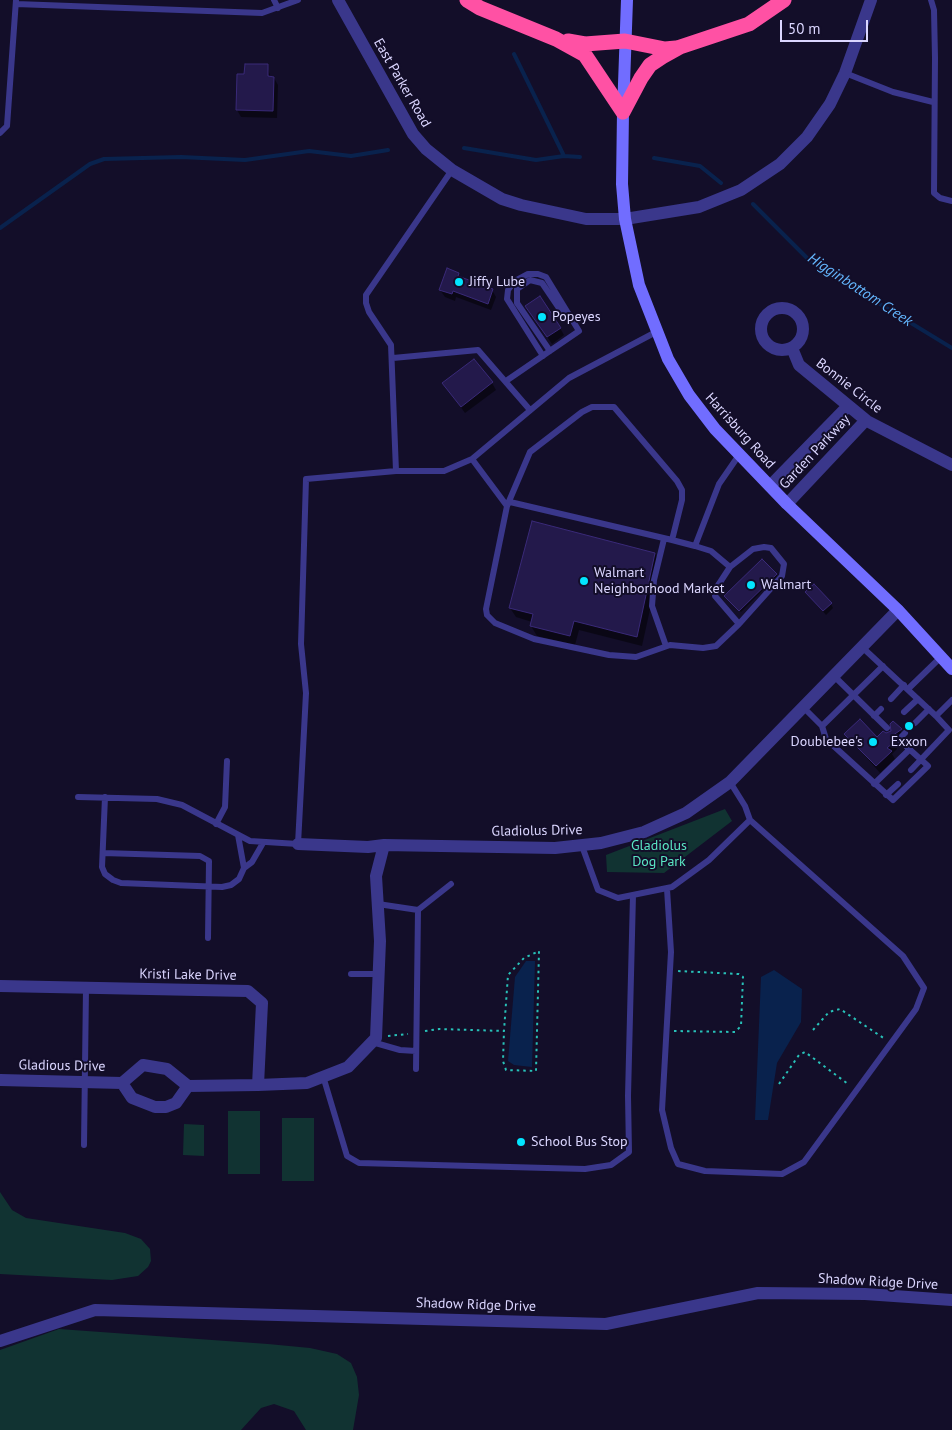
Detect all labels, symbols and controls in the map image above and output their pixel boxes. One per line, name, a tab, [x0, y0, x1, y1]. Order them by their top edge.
scale bar	[782, 10, 870, 42]
text: 50 m	[788, 19, 821, 38]
street label: East Parker Road	[370, 36, 434, 130]
water label: Higginbottom Creek	[804, 249, 916, 331]
place label: Jiffy Lube	[469, 274, 525, 290]
marker: Jiffy Lube	[453, 276, 465, 288]
place label: Popeyes	[552, 309, 601, 325]
marker: Popeyes	[536, 311, 548, 323]
street label: Bonnie Circle	[812, 355, 886, 417]
street label: Harrisburg Road	[702, 390, 778, 472]
street label: Garden Parkway	[776, 411, 854, 493]
place label: Walmart Neighborhood Market	[594, 565, 724, 598]
marker: Walmart Neighborhood Market	[578, 575, 590, 587]
place label: Walmart	[761, 577, 811, 593]
marker: Walmart	[745, 579, 757, 591]
marker: Exxon	[903, 720, 915, 732]
place label: Doublebee's	[790, 734, 863, 750]
place label: Exxon	[891, 734, 927, 750]
marker: Doublebee's	[867, 736, 879, 748]
street label: Gladiolus Drive	[491, 822, 583, 840]
park label: Gladiolus Dog Park	[631, 838, 687, 870]
street label: Kristi Lake Drive	[139, 966, 237, 984]
street label: Gladious Drive	[18, 1057, 106, 1075]
place label: School Bus Stop	[531, 1134, 628, 1150]
marker: School Bus Stop	[515, 1136, 527, 1148]
street label: Shadow Ridge Drive	[817, 1270, 939, 1294]
street label: Shadow Ridge Drive	[416, 1295, 536, 1315]

